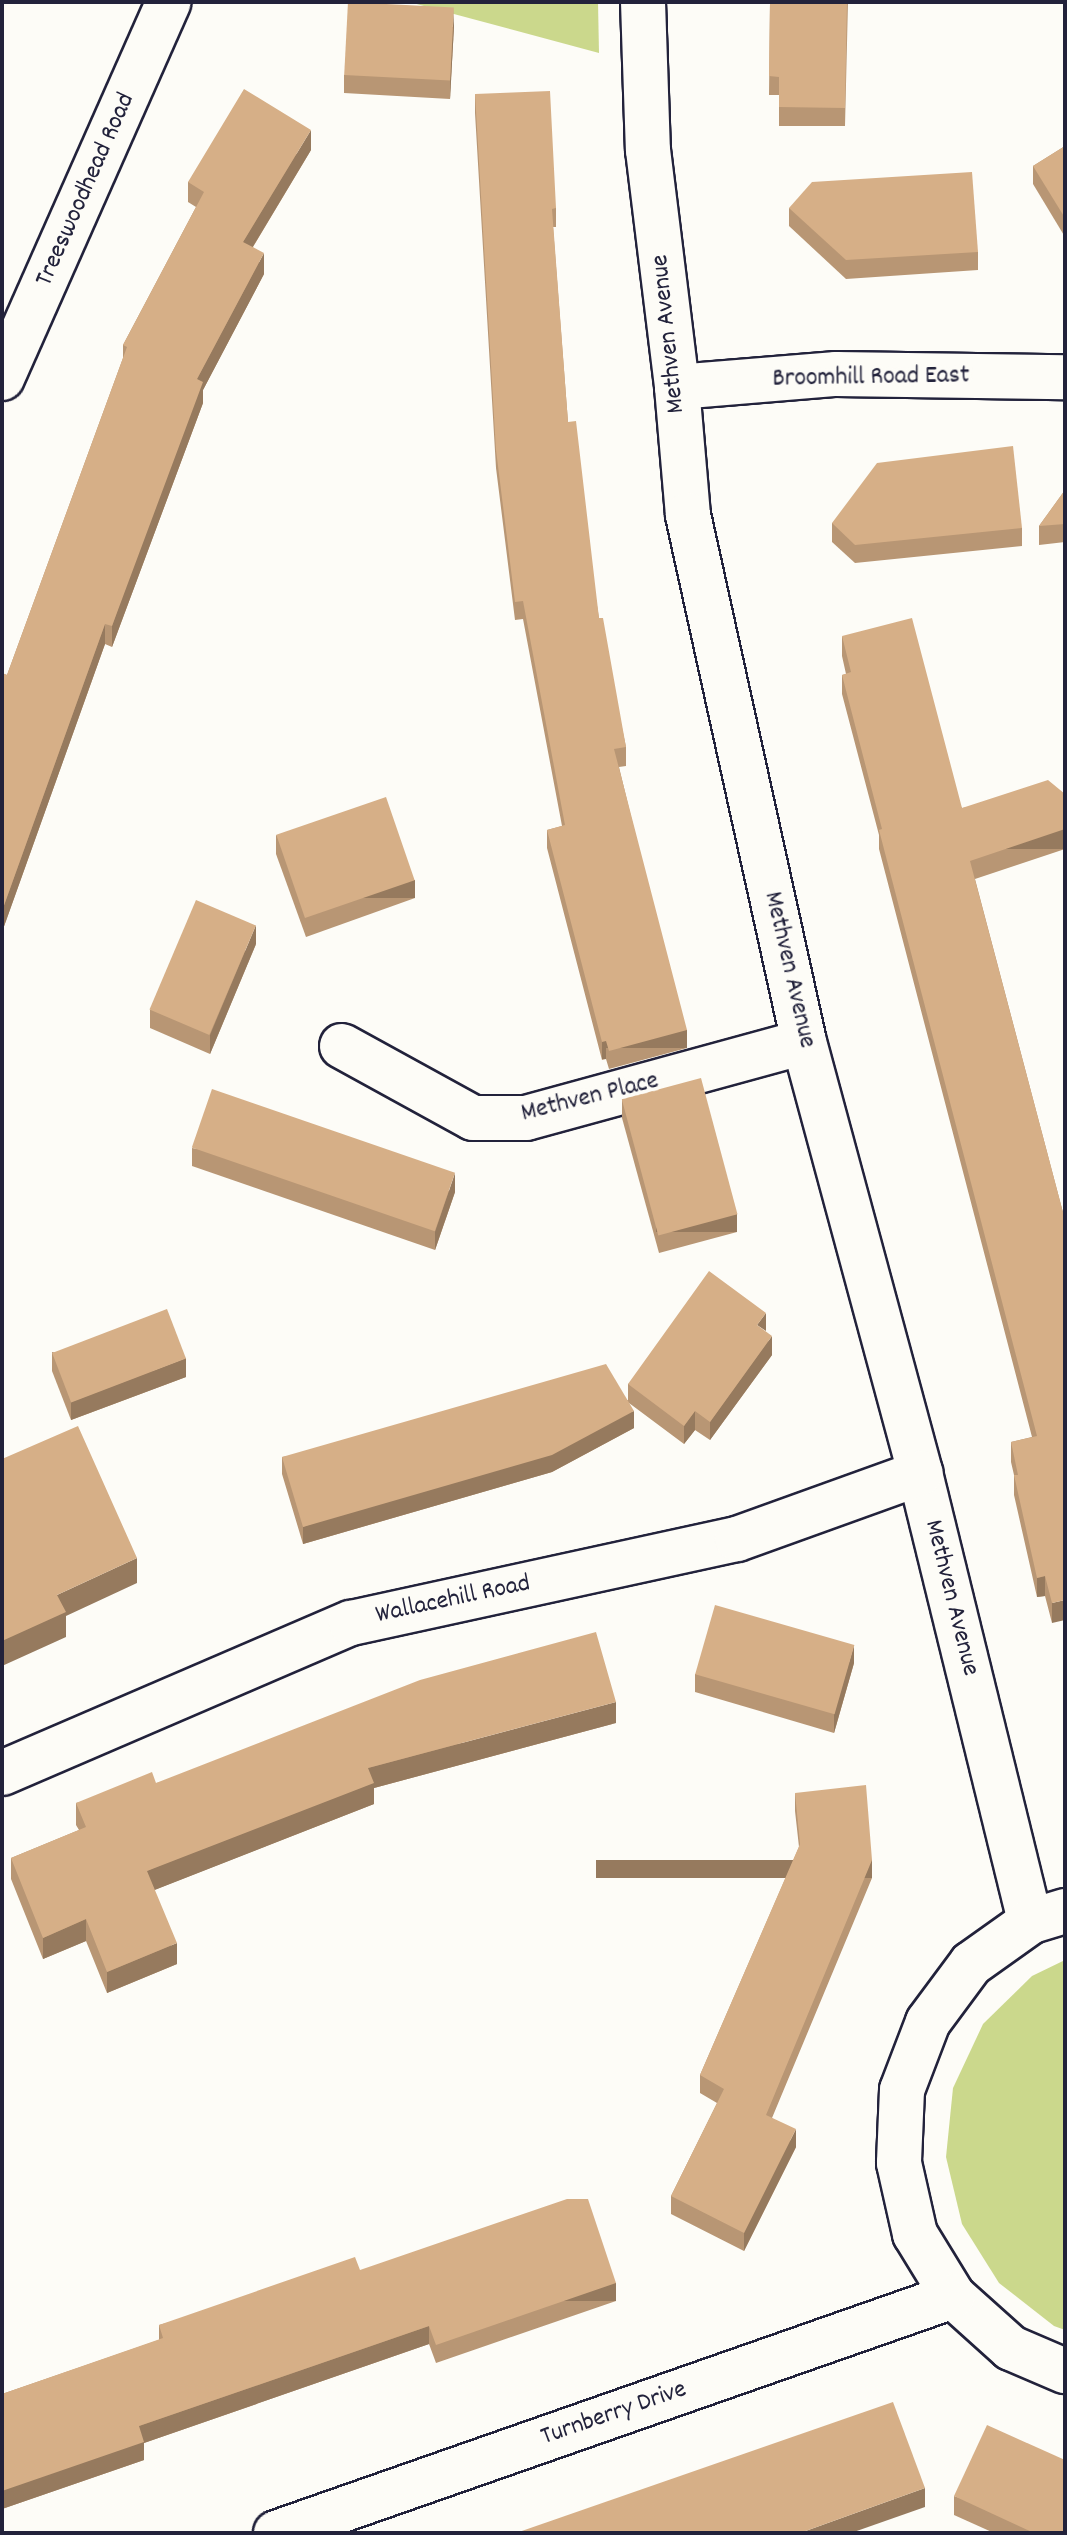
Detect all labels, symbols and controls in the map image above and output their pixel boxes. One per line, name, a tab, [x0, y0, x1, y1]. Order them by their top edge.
street label: Treeswoodhead Road	[29, 89, 143, 291]
street label: Methven Avenue	[645, 253, 693, 415]
street label: Broomhill Road East	[772, 361, 970, 395]
street label: Methven Avenue	[756, 889, 822, 1051]
street label: Methven Place	[518, 1066, 662, 1130]
street label: Methven Avenue	[917, 1517, 985, 1679]
street label: Wallacehill Road	[373, 1568, 533, 1632]
street label: Turnberry Drive	[537, 2375, 691, 2453]

